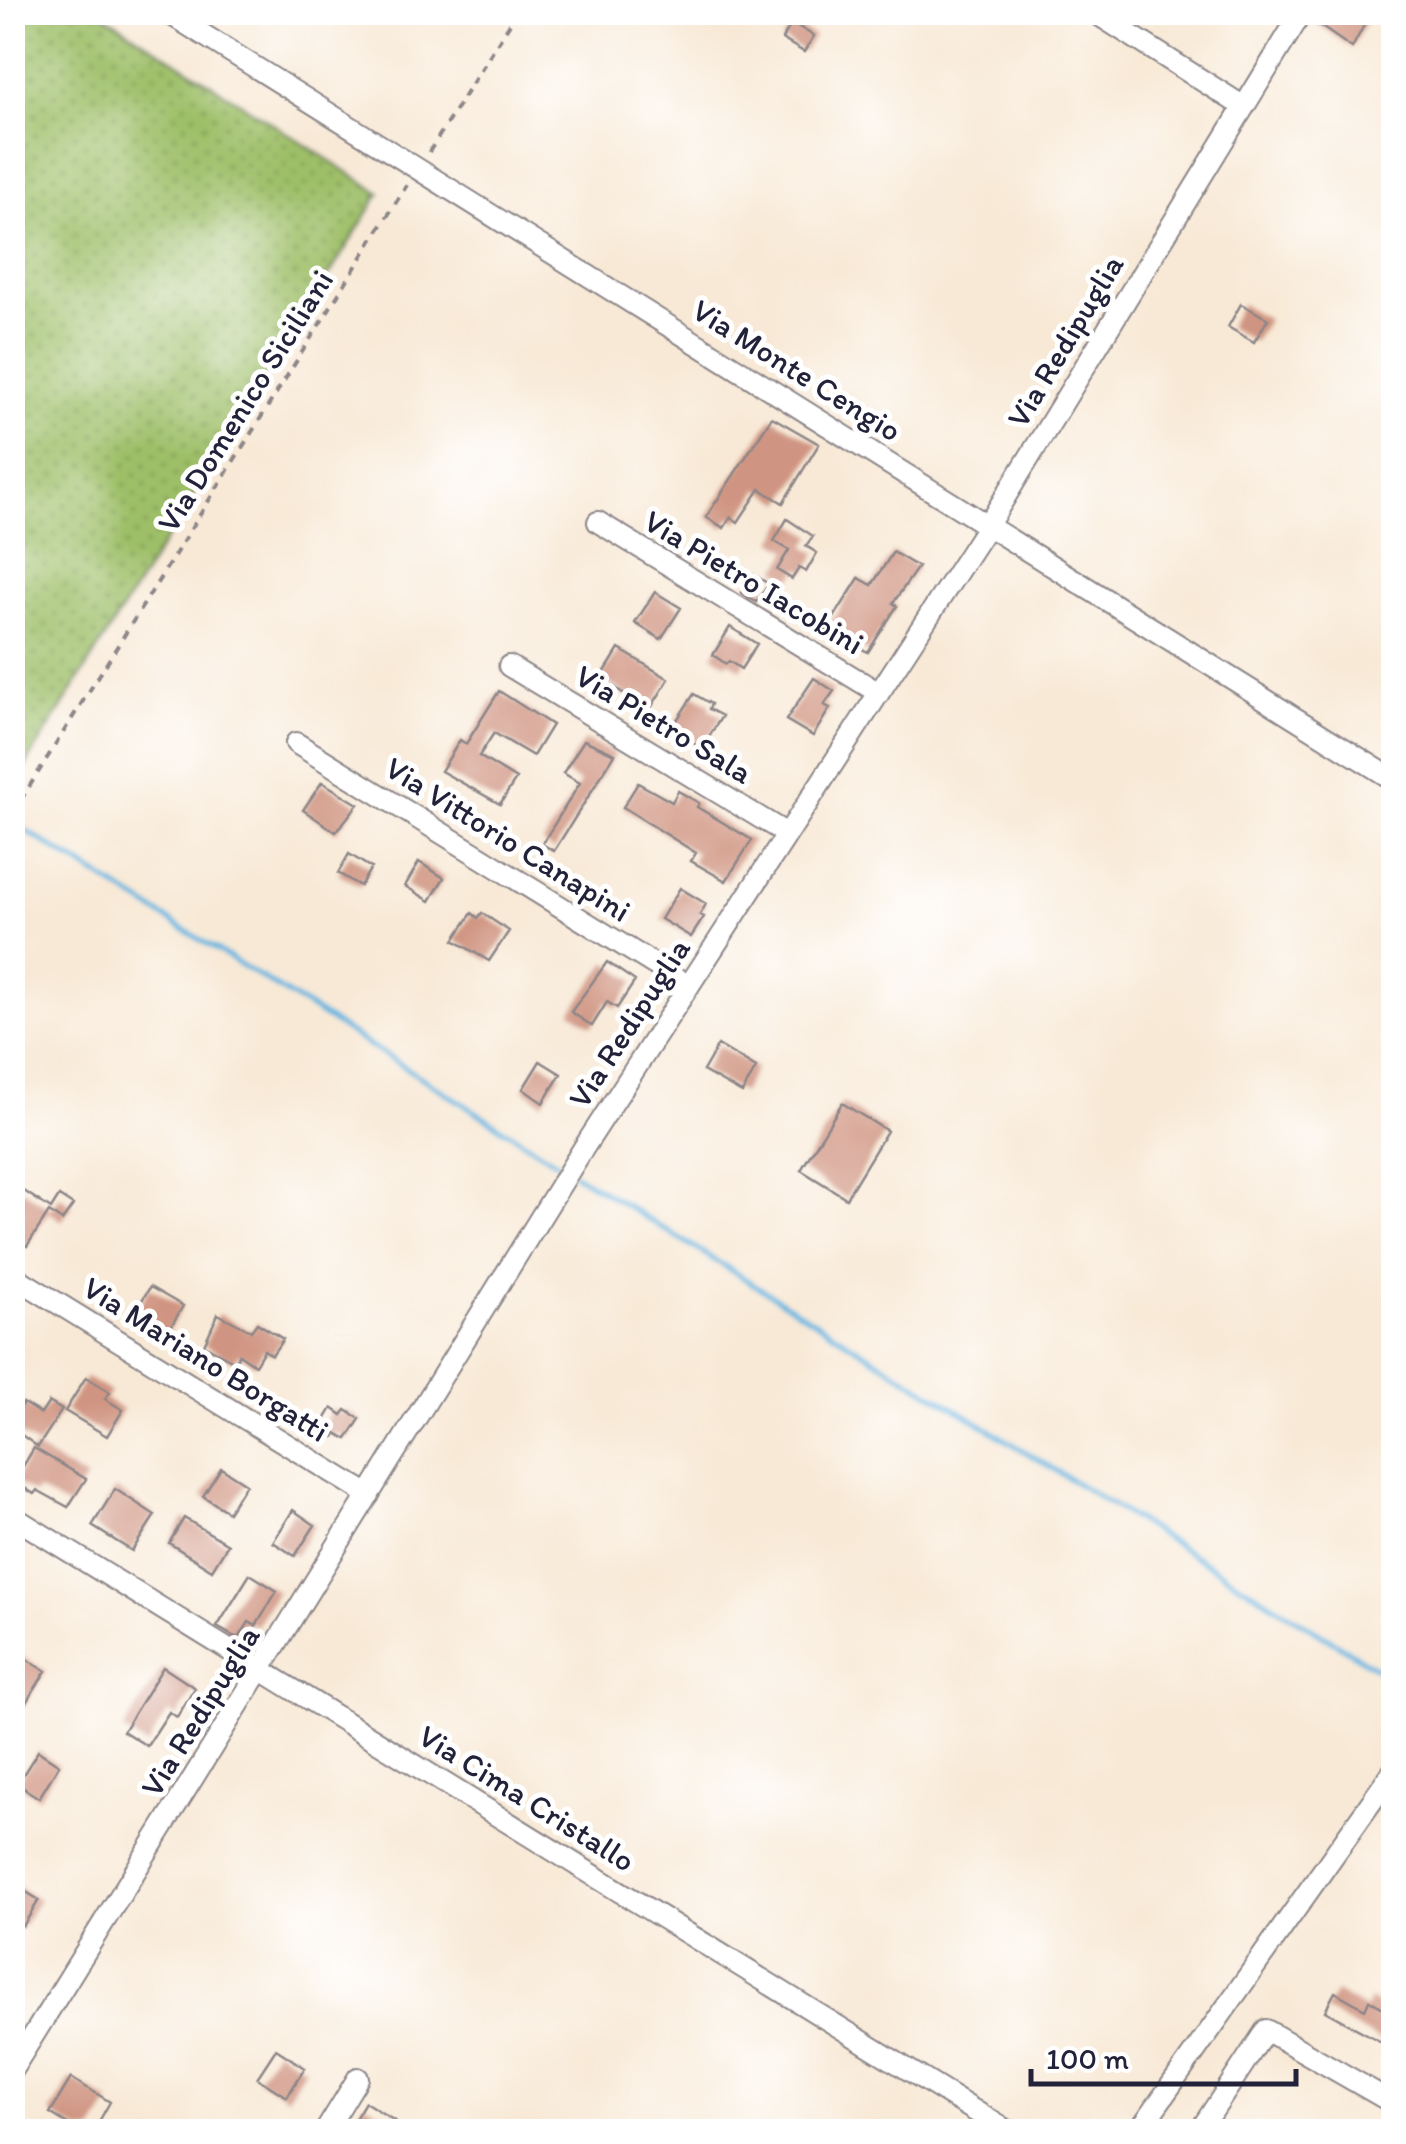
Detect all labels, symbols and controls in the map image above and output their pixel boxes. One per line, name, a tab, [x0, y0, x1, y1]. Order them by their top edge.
street label: Via Redipuglia	[999, 248, 1132, 434]
street label: Via Domenico Siciliani	[149, 263, 341, 539]
street label: Via Monte Cengio	[685, 290, 909, 450]
street label: Via Pietro Iacobini	[637, 502, 871, 662]
street label: Via Pietro Sala	[569, 656, 760, 792]
street label: Via Vittorio Canapini	[378, 748, 638, 930]
street label: Via Redipuglia	[560, 931, 698, 1115]
street label: Via Mariano Borgatti	[76, 1268, 336, 1450]
street label: Via Redipuglia	[132, 1618, 268, 1804]
street label: Via Cima Cristallo	[412, 1716, 642, 1880]
scale bar	[1031, 2024, 1296, 2086]
text: 100 m	[1046, 2040, 1129, 2077]

